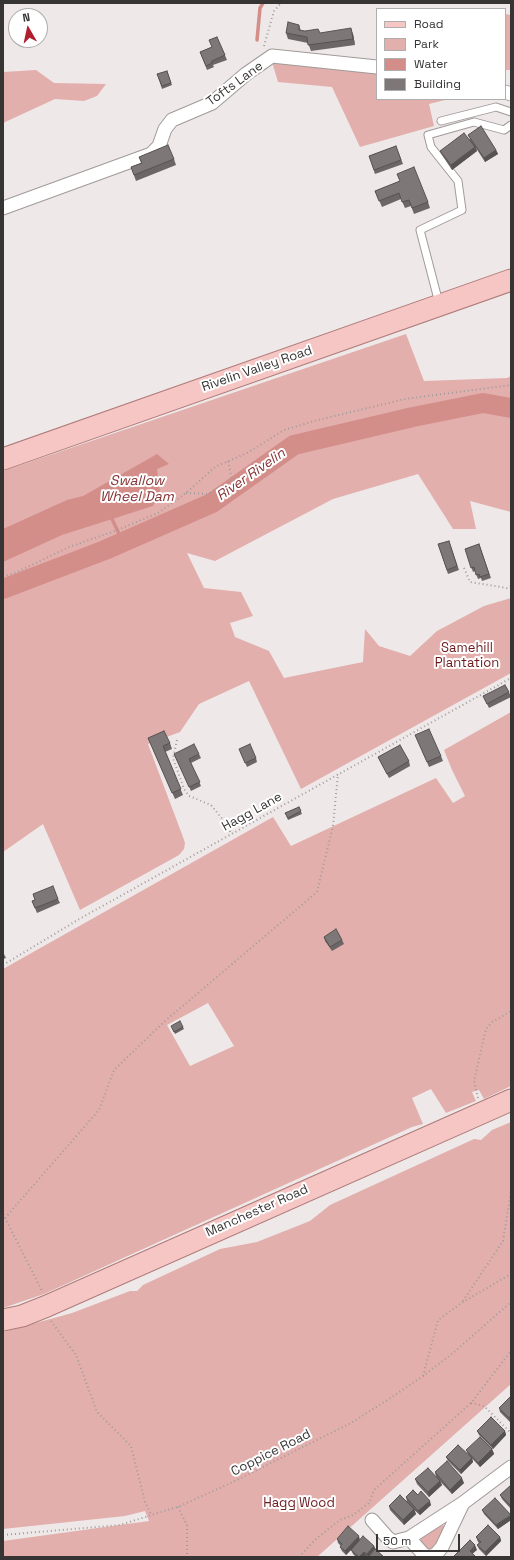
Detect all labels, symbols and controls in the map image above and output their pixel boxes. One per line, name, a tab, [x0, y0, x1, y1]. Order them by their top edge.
north arrow	[8, 8, 48, 48]
legend	[376, 8, 506, 100]
text: N	[22, 10, 31, 25]
text: Road	[414, 16, 443, 32]
text: Park	[414, 36, 439, 52]
text: Water	[414, 56, 448, 72]
street label: Tofts Lane	[204, 58, 266, 110]
text: Building	[414, 76, 461, 92]
street label: Rivelin Valley Road	[200, 343, 314, 395]
water label: River Rivelin	[213, 445, 289, 505]
water label: Swallow Wheel Dam	[100, 473, 174, 506]
park label: Samehill Plantation	[435, 640, 499, 671]
street label: Hagg Lane	[219, 789, 285, 835]
street label: Manchester Road	[203, 1181, 311, 1241]
street label: Coppice Road	[229, 1426, 313, 1480]
park label: Hagg Wood	[263, 1495, 335, 1511]
scale bar	[378, 1526, 462, 1552]
text: 50 m	[383, 1533, 411, 1549]

